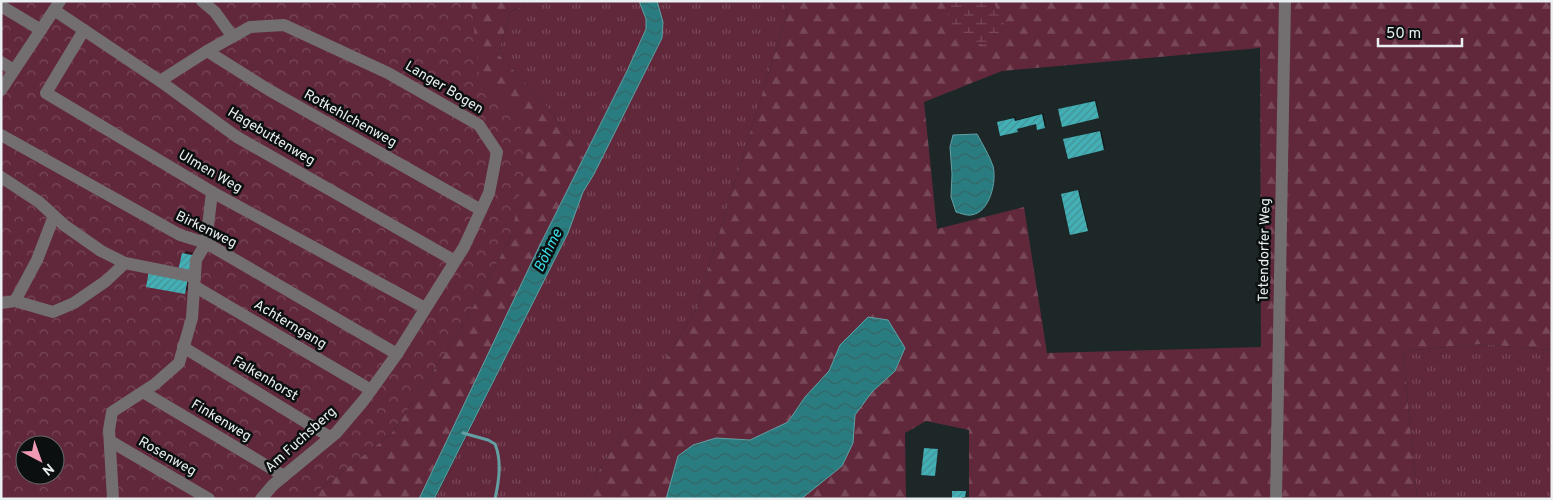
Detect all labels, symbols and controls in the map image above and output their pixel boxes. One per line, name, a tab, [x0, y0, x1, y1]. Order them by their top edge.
scale bar	[1378, 15, 1462, 47]
text: 50 m	[1386, 25, 1421, 44]
street label: Langer Bogen	[402, 58, 486, 118]
street label: Rotkehlchenweg	[300, 86, 400, 152]
street label: Hagebuttenweg	[224, 104, 318, 170]
street label: Ulmen Weg	[175, 147, 245, 197]
street label: Tetendorfer Weg	[1256, 198, 1274, 302]
street label: Birkenweg	[173, 208, 239, 252]
water label: Böhme	[530, 226, 568, 276]
street label: Achterngang	[251, 297, 329, 353]
street label: Falkenhorst	[229, 353, 301, 405]
street label: Finkenweg	[188, 396, 254, 446]
street label: Am Fuchsberg	[262, 404, 340, 476]
street label: Rosenweg	[135, 434, 199, 480]
north arrow	[15, 435, 65, 485]
text: N	[38, 459, 57, 478]

